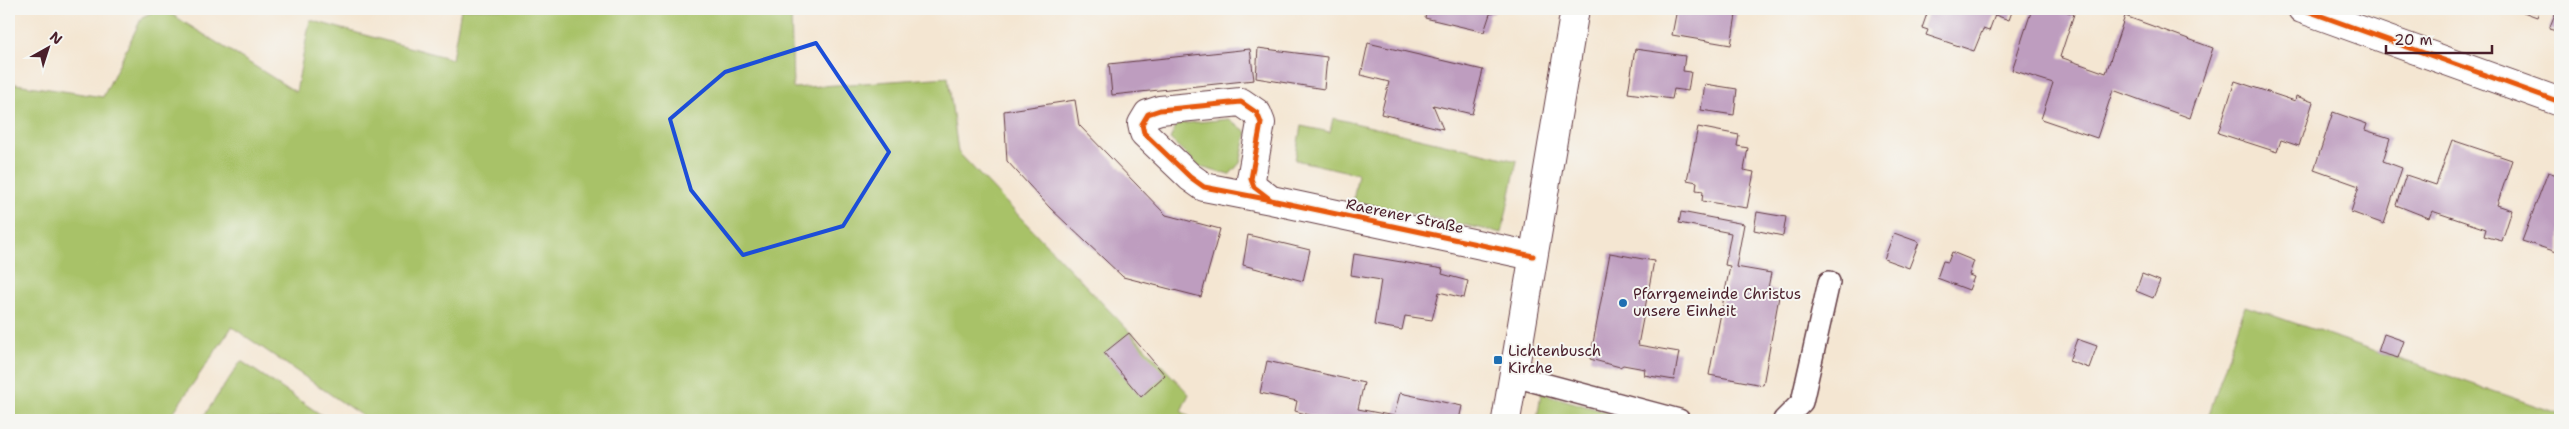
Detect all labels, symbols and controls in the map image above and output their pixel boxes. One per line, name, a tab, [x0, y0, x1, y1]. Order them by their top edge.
north arrow	[22, 22, 72, 72]
scale bar	[2386, 22, 2493, 54]
text: N	[46, 27, 66, 48]
text: 20 m	[2394, 30, 2433, 50]
street label: Raerener Straße	[1344, 194, 1466, 238]
place label: Pfarrgemeinde Christus unsere Einheit	[1633, 284, 1801, 321]
marker: Pfarrgemeinde Christus unsere Einheit	[1617, 297, 1629, 309]
place label: Lichtenbusch Kirche	[1508, 341, 1601, 378]
marker: Lichtenbusch Kirche	[1492, 354, 1504, 366]

